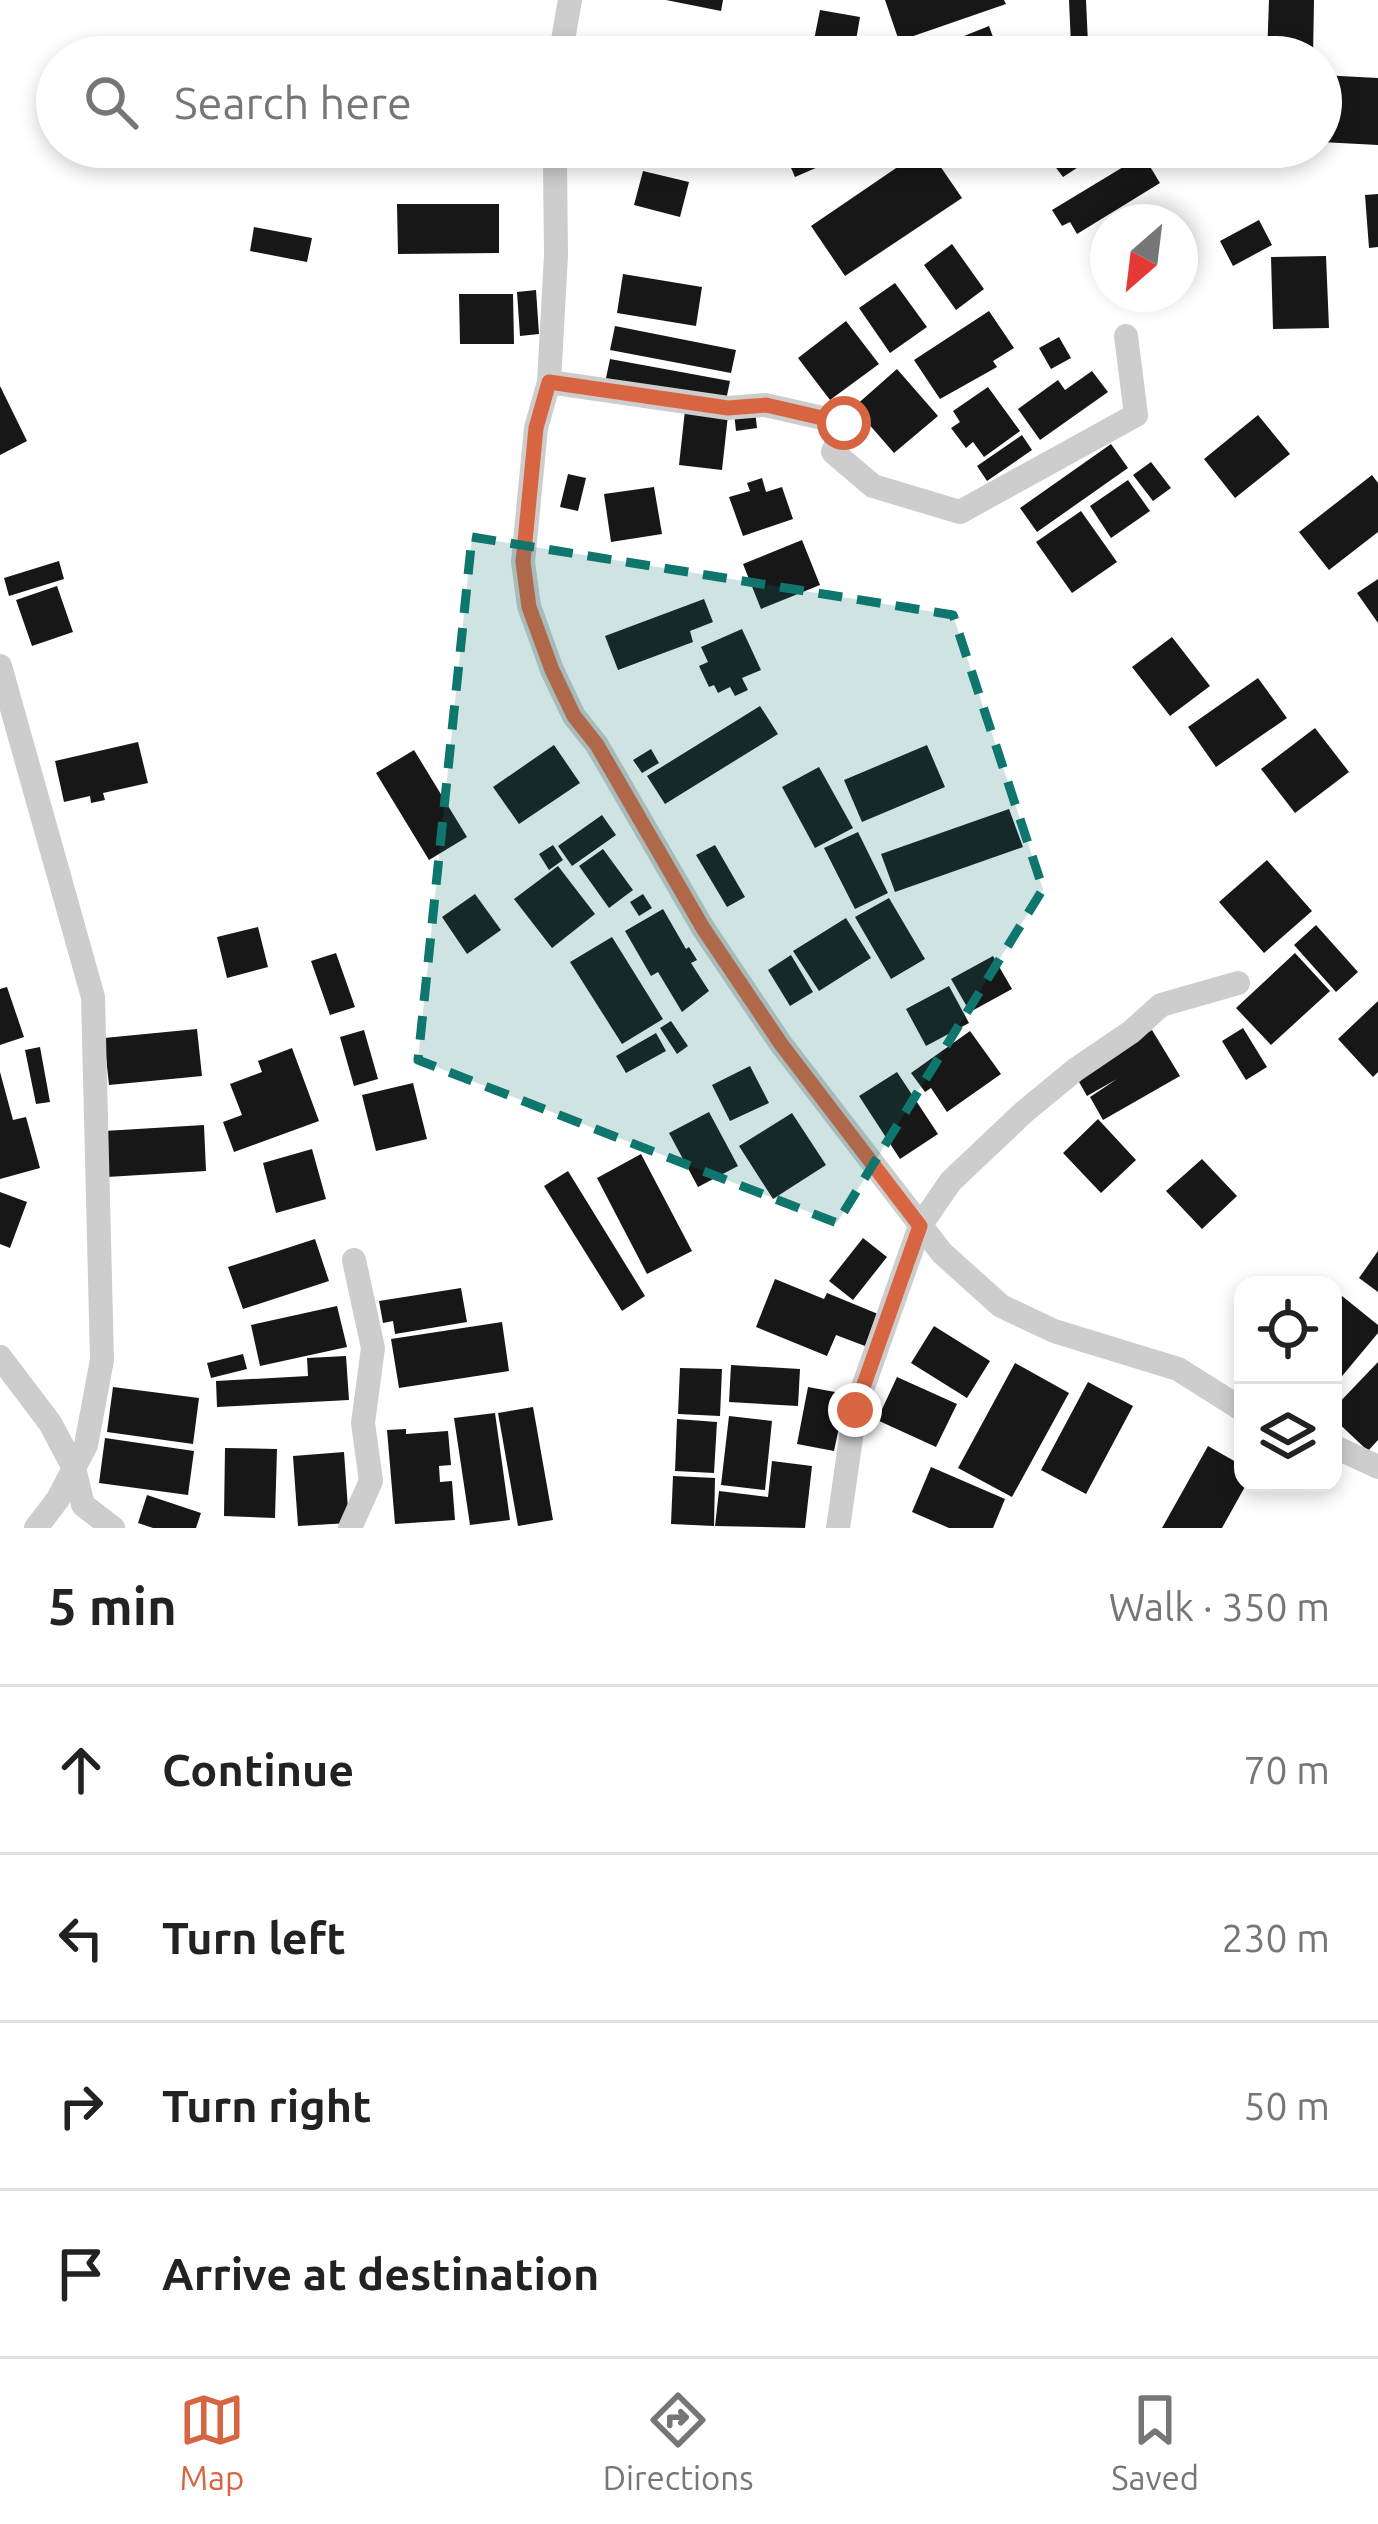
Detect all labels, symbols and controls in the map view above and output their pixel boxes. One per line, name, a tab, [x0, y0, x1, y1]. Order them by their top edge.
search box	[36, 36, 1342, 168]
icon: search	[78, 69, 144, 135]
text: Search here	[174, 77, 412, 128]
north arrow	[1090, 204, 1198, 312]
route start	[817, 396, 871, 450]
map controls	[1234, 1276, 1342, 1492]
button: locate	[1234, 1276, 1342, 1384]
route end	[828, 1383, 882, 1437]
button: layers	[1234, 1384, 1342, 1492]
text: 5 min	[48, 1577, 177, 1635]
text: Walk · 350 m	[1109, 1585, 1330, 1628]
icon: ahead	[48, 1737, 114, 1803]
text: Continue	[162, 1744, 354, 1795]
text: 70 m	[1243, 1748, 1330, 1791]
icon: left	[48, 1905, 114, 1971]
text: Turn left	[162, 1912, 346, 1963]
text: 230 m	[1221, 1916, 1330, 1959]
icon: right	[48, 2073, 114, 2139]
text: Turn right	[162, 2080, 371, 2131]
text: 50 m	[1243, 2084, 1330, 2127]
icon: arrive	[48, 2241, 114, 2307]
text: Arrive at destination	[162, 2248, 599, 2299]
tab: Map	[179, 2387, 245, 2496]
tab: Directions	[603, 2387, 753, 2496]
tab: Saved	[1111, 2387, 1199, 2496]

